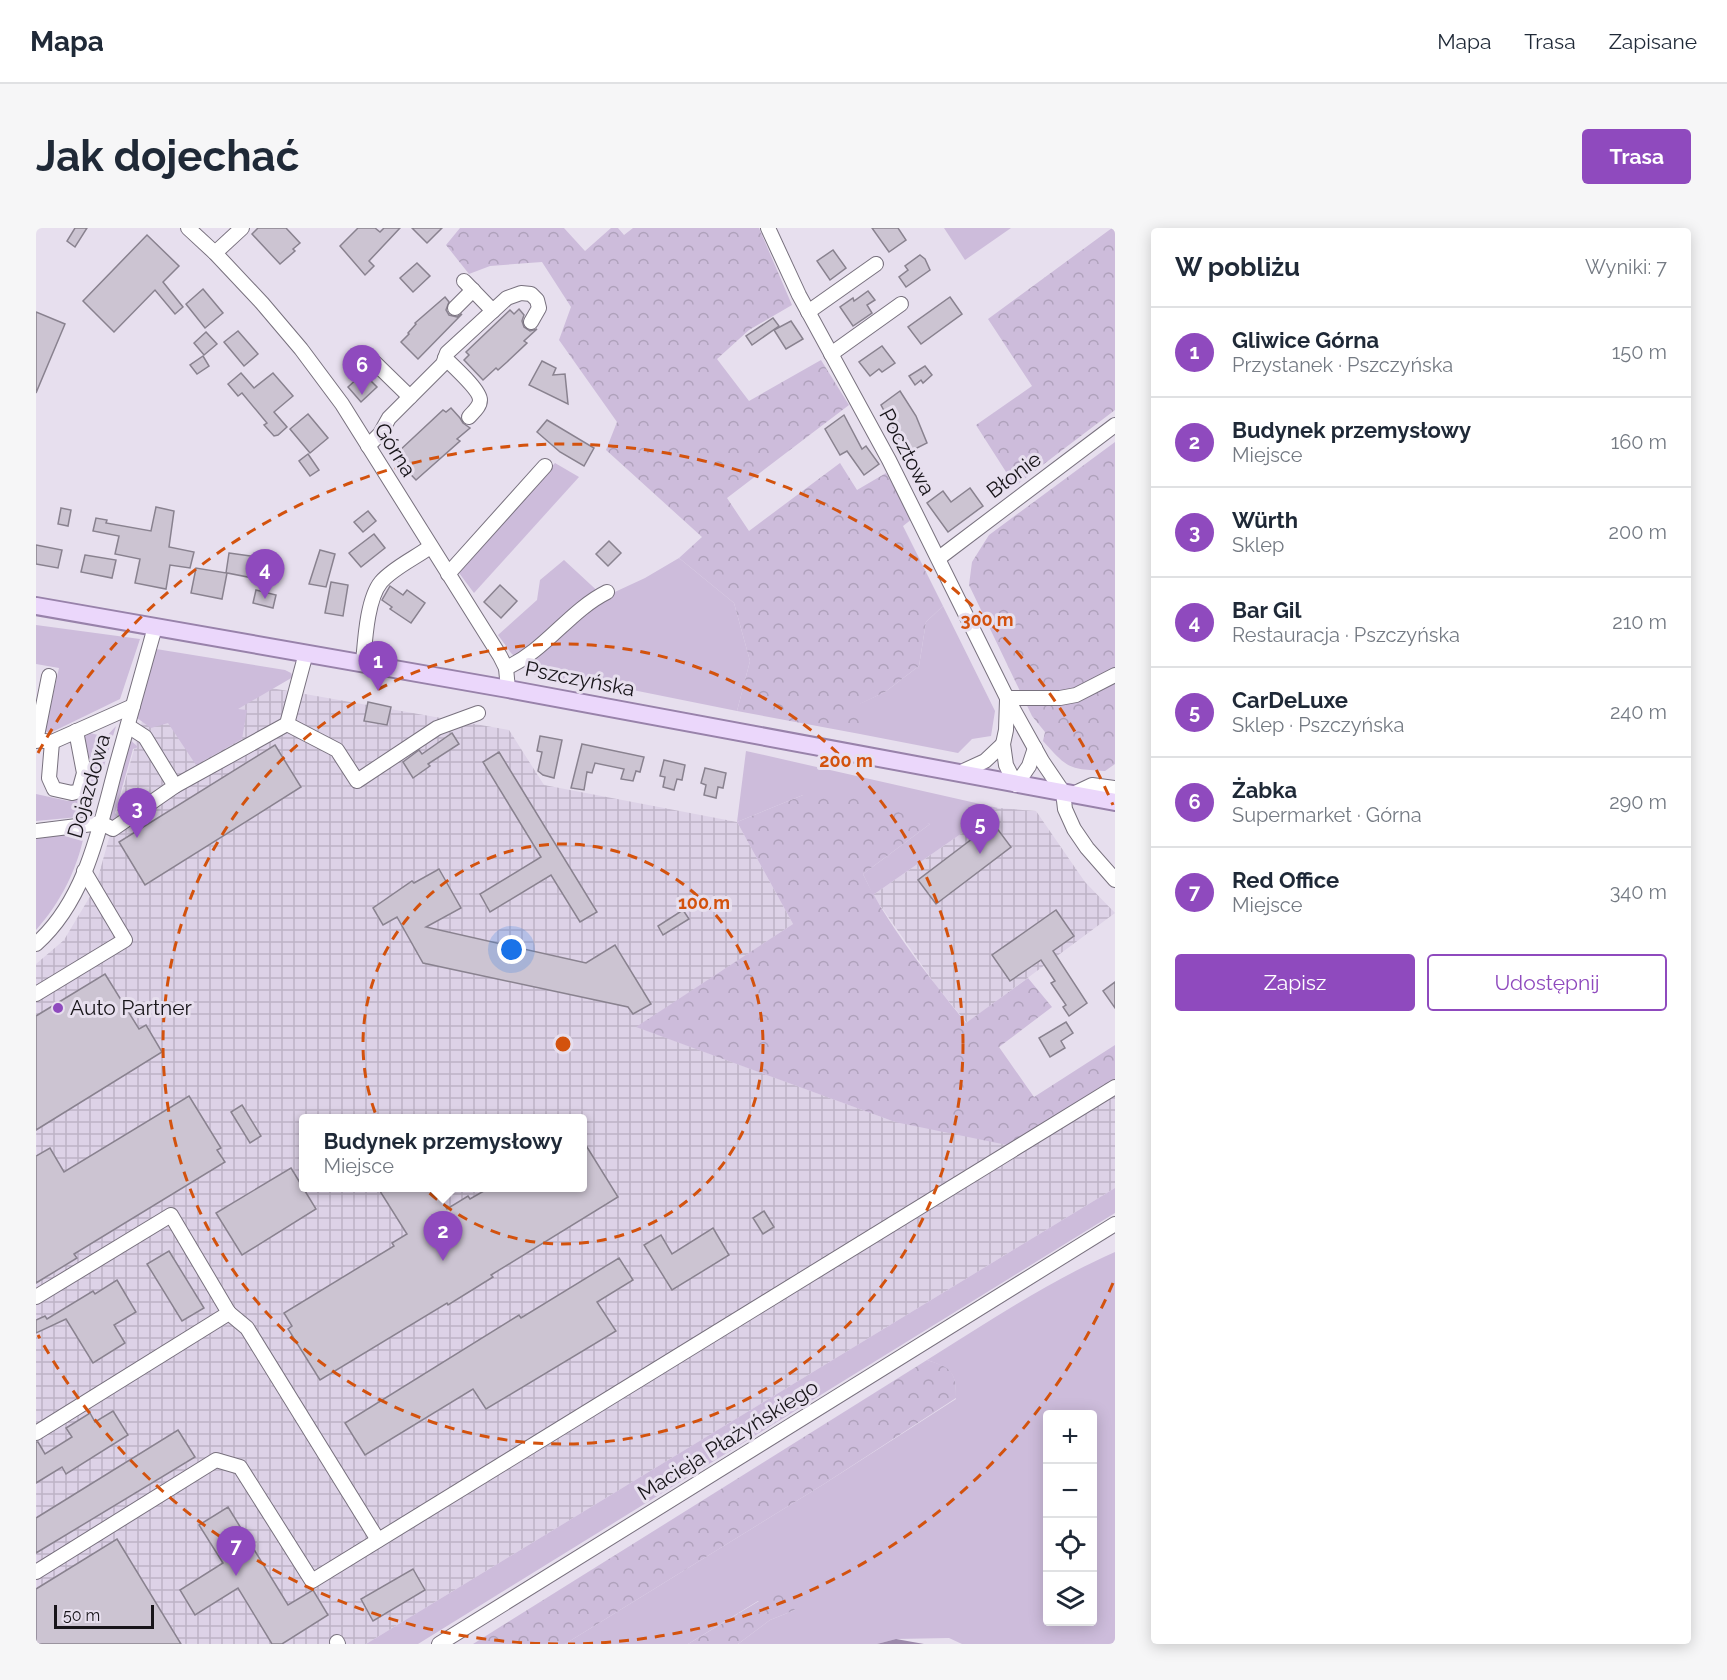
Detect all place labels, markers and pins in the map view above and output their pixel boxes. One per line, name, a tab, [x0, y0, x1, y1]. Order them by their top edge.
pin: 6	[342, 346, 382, 395]
pin: 4	[246, 550, 284, 599]
pin: 1	[358, 642, 398, 691]
pin: 3	[118, 788, 156, 838]
pin: 5	[960, 804, 1000, 854]
place label: Auto Partner	[70, 995, 192, 1020]
marker: Auto Partner	[51, 1001, 65, 1015]
centre of rings	[553, 1034, 573, 1054]
pin: 2	[424, 1212, 462, 1261]
pin: 7	[216, 1526, 256, 1576]

